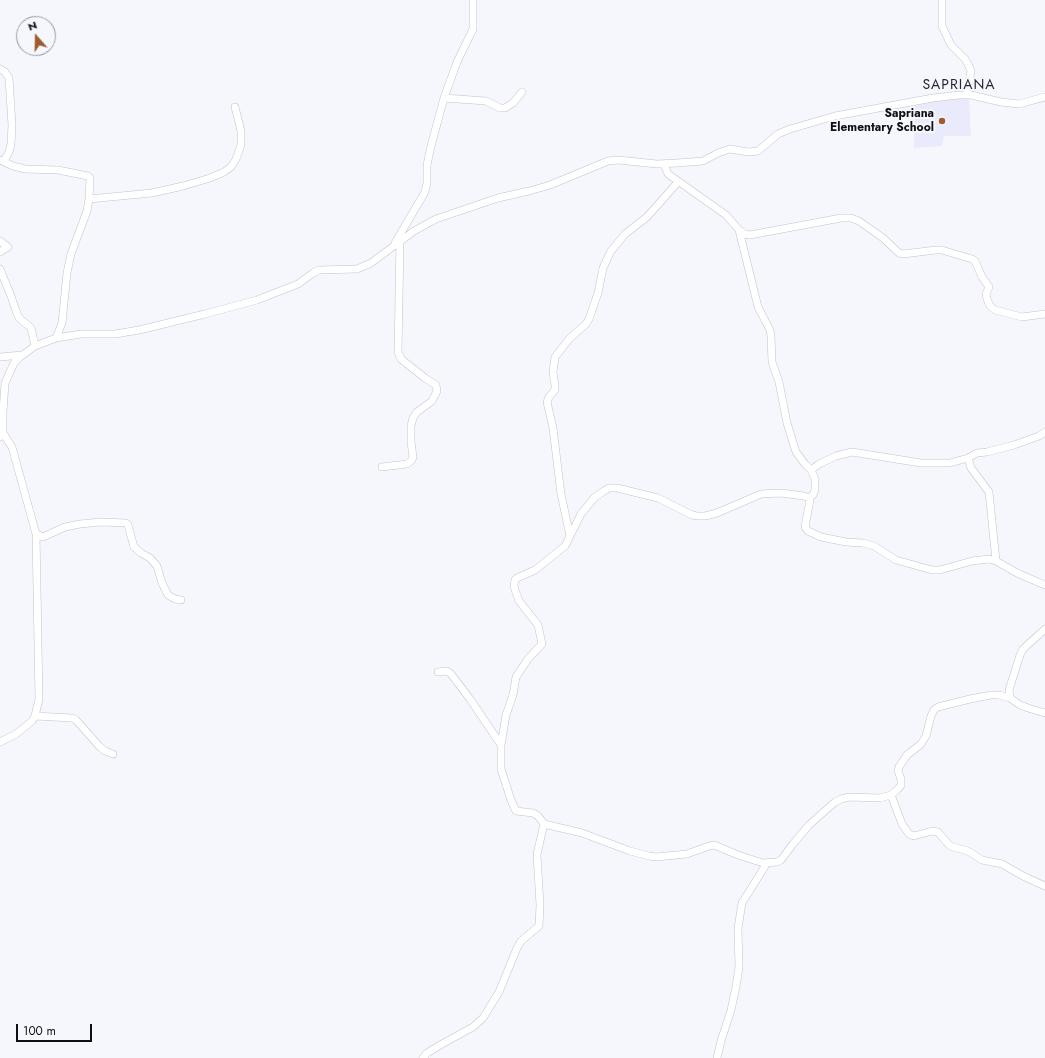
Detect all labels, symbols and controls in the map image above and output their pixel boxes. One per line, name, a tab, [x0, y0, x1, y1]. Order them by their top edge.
north arrow	[16, 16, 56, 56]
text: N	[25, 17, 39, 35]
district label: SAPRIANA	[922, 78, 996, 94]
place label: Sapriana Elementary School	[830, 107, 934, 135]
marker: Sapriana Elementary School	[937, 116, 947, 126]
scale bar	[18, 1016, 94, 1042]
text: 100 m	[23, 1022, 56, 1040]

